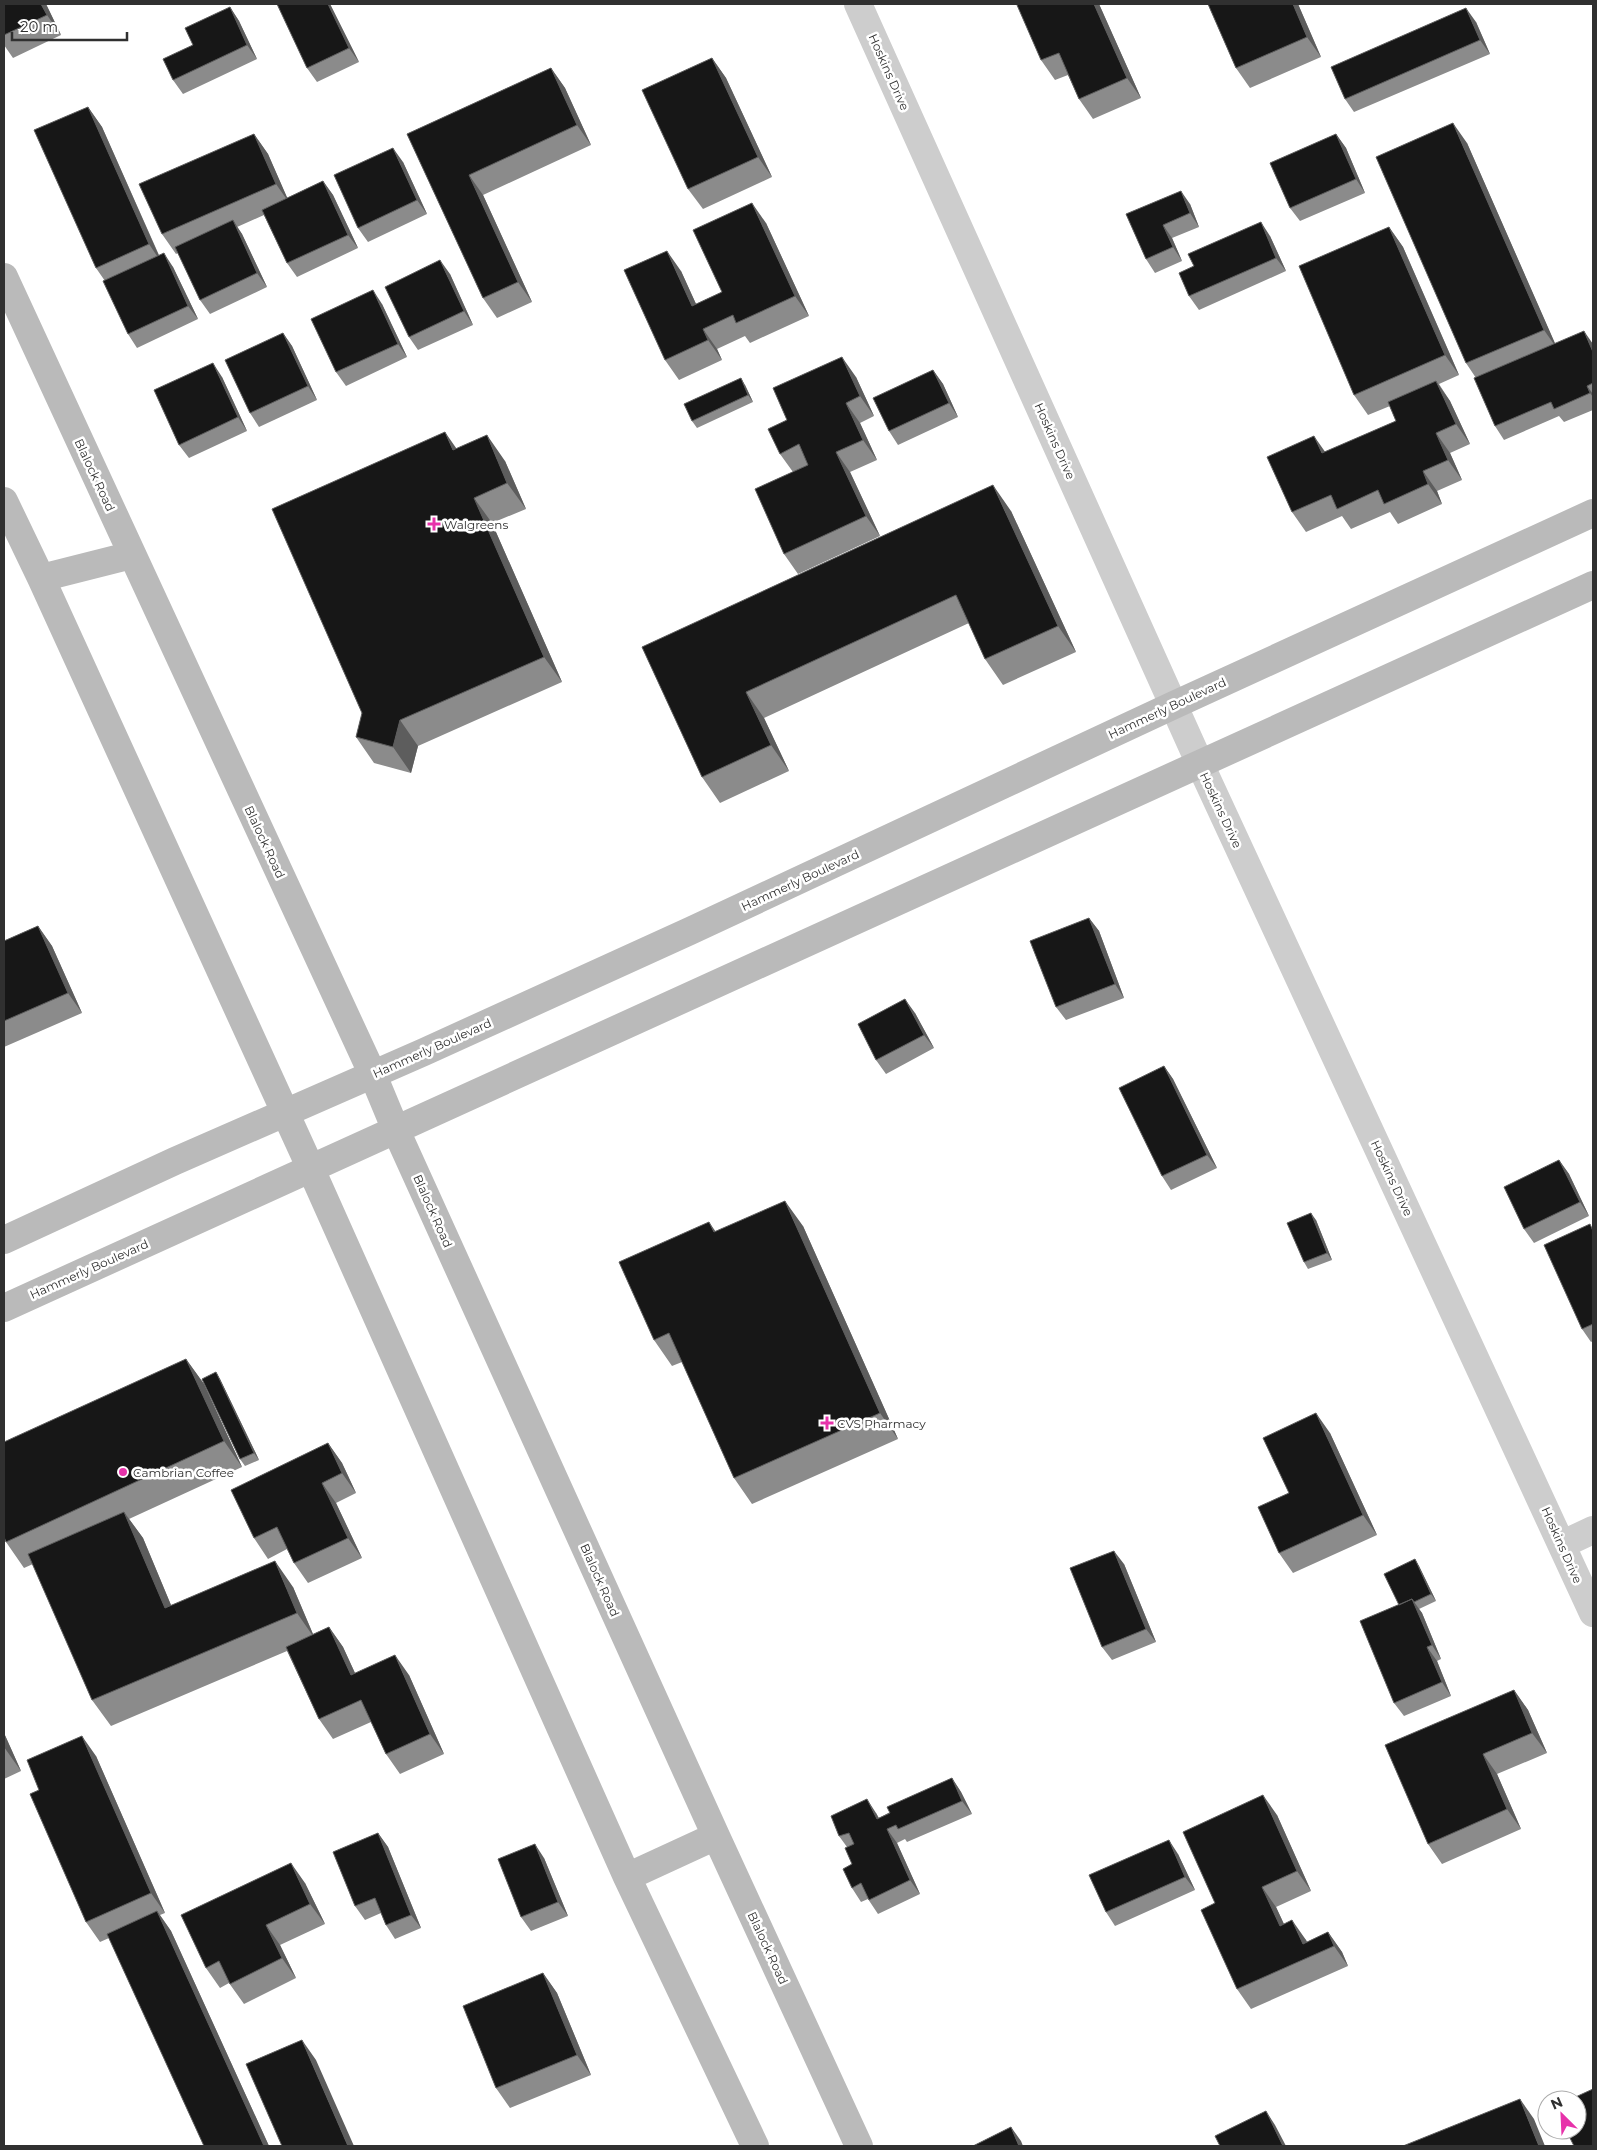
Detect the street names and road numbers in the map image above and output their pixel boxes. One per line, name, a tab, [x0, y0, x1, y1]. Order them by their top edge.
street label: Hoskins Drive	[865, 31, 913, 113]
street label: Hoskins Drive	[1031, 400, 1079, 482]
street label: Blalock Road	[72, 436, 118, 514]
street label: Hammerly Boulevard	[1106, 674, 1228, 742]
street label: Hoskins Drive	[1197, 770, 1245, 850]
street label: Blalock Road	[242, 803, 288, 881]
street label: Hammerly Boulevard	[739, 846, 861, 914]
street label: Hammerly Boulevard	[370, 1015, 494, 1081]
street label: Hoskins Drive	[1368, 1138, 1416, 1218]
street label: Blalock Road	[410, 1172, 456, 1250]
street label: Hammerly Boulevard	[27, 1236, 151, 1302]
street label: Hoskins Drive	[1538, 1504, 1586, 1586]
street label: Blalock Road	[577, 1541, 623, 1619]
street label: Blalock Road	[745, 1909, 791, 1987]

